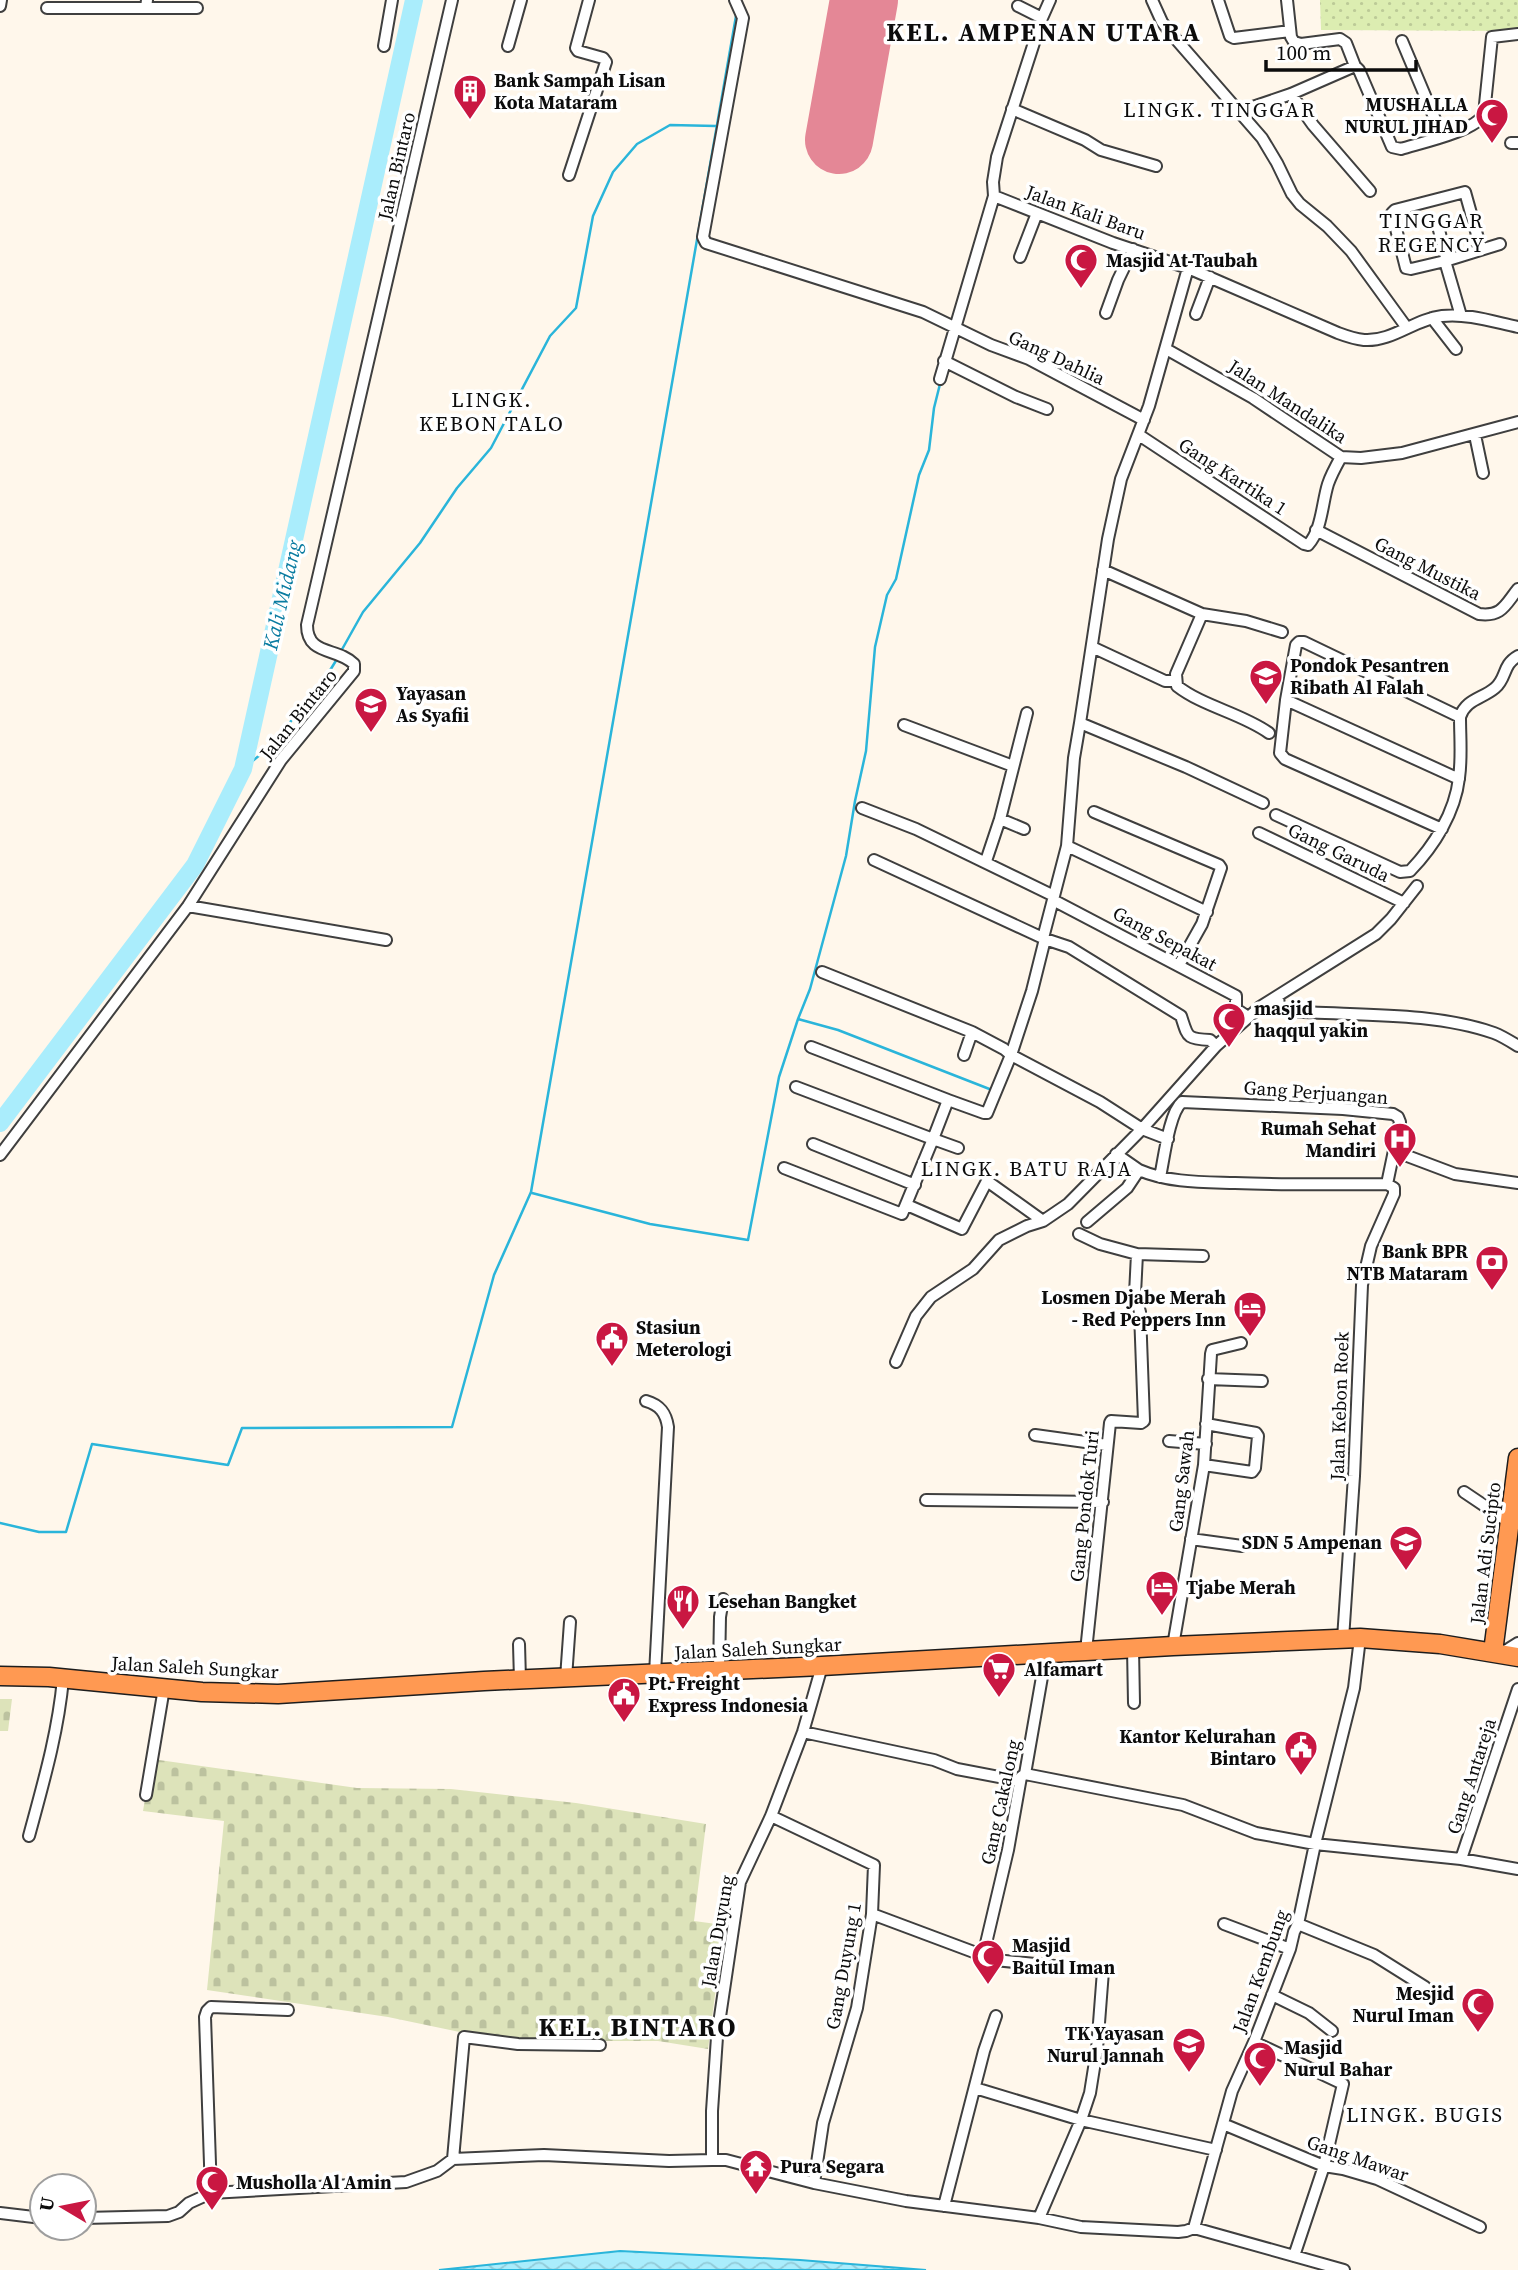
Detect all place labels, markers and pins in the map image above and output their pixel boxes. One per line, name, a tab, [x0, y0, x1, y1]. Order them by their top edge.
place label: Bank Sampah Lisan Kota Mataram	[494, 67, 666, 115]
building icon: Bank Sampah Lisan Kota Mataram	[451, 72, 489, 121]
place label: MUSHALLA NURUL JIHAD	[1345, 91, 1468, 139]
mosque icon: MUSHALLA NURUL JIHAD	[1473, 96, 1511, 145]
mosque icon: Masjid At-Taubah	[1062, 241, 1100, 290]
place label: Masjid At-Taubah	[1106, 247, 1258, 273]
place label: Pondok Pesantren Ribath Al Falah	[1290, 652, 1450, 700]
school or university icon: Pondok Pesantren Ribath Al Falah	[1247, 657, 1285, 706]
place label: Yayasan As Syafii	[396, 680, 469, 728]
school or university icon: Yayasan As Syafii	[352, 685, 390, 734]
place label: masjid haqqul yakin	[1254, 995, 1368, 1043]
mosque icon: masjid haqqul yakin	[1210, 1000, 1248, 1049]
place label: Rumah Sehat Mandiri	[1261, 1115, 1376, 1163]
hospital icon: Rumah Sehat Mandiri	[1381, 1120, 1419, 1169]
place label: Bank BPR NTB Mataram	[1346, 1238, 1468, 1286]
bank icon: Bank BPR NTB Mataram	[1473, 1243, 1511, 1292]
place label: Losmen Djabe Merah - Red Peppers Inn	[1041, 1284, 1226, 1332]
hotel icon: Losmen Djabe Merah - Red Peppers Inn	[1231, 1289, 1269, 1338]
place label: Stasiun Meterologi	[636, 1314, 731, 1362]
public building icon: Stasiun Meterologi	[593, 1319, 631, 1368]
school or university icon: SDN 5 Ampenan	[1387, 1523, 1425, 1572]
place label: SDN 5 Ampenan	[1242, 1529, 1382, 1555]
hotel icon: Tjabe Merah	[1143, 1568, 1181, 1617]
place label: Tjabe Merah	[1186, 1574, 1296, 1600]
restaurant icon: Lesehan Bangket	[664, 1582, 702, 1631]
place label: Lesehan Bangket	[708, 1588, 857, 1614]
supermarket icon: Alfamart	[980, 1650, 1018, 1699]
place label: Alfamart	[1024, 1656, 1103, 1682]
place label: Pt. Freight Express Indonesia	[648, 1670, 809, 1718]
public building icon: Pt. Freight Express Indonesia	[605, 1675, 643, 1724]
place label: Kantor Kelurahan Bintaro	[1119, 1723, 1276, 1771]
public building icon: Kantor Kelurahan Bintaro	[1282, 1728, 1320, 1777]
place label: Masjid Baitul Iman	[1012, 1932, 1115, 1980]
mosque icon: Masjid Baitul Iman	[969, 1937, 1007, 1986]
place label: Mesjid Nurul Iman	[1352, 1980, 1454, 2028]
mosque icon: Mesjid Nurul Iman	[1459, 1985, 1497, 2034]
place label: TK Yayasan Nurul Jannah	[1047, 2020, 1164, 2068]
school or university icon: TK Yayasan Nurul Jannah	[1170, 2025, 1208, 2074]
place label: Masjid Nurul Bahar	[1284, 2034, 1392, 2082]
mosque icon: Masjid Nurul Bahar	[1241, 2039, 1279, 2088]
temple icon: Pura Segara	[737, 2147, 775, 2196]
place label: Pura Segara	[780, 2153, 885, 2179]
mosque icon: Musholla Al Amin	[193, 2163, 231, 2212]
place label: Musholla Al Amin	[236, 2169, 392, 2195]

